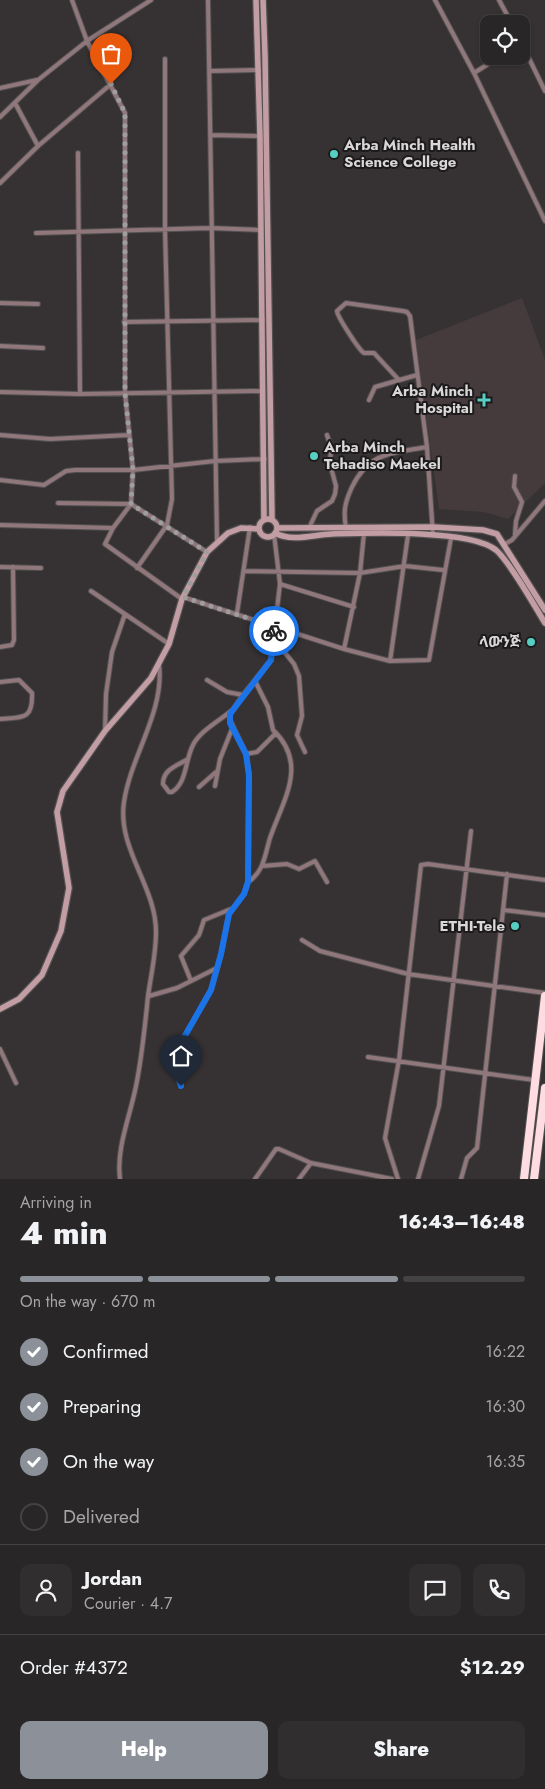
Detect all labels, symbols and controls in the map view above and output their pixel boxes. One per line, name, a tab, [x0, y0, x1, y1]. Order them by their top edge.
map controls	[480, 15, 530, 65]
button: locate	[480, 15, 530, 65]
pin	[90, 33, 132, 84]
icon: bag	[97, 40, 125, 68]
place label: Arba Minch Health Science College	[343, 134, 475, 173]
marker: Arba Minch Health Science College	[328, 148, 340, 160]
place label: Arba Minch Hospital	[391, 380, 473, 419]
marker: Arba Minch Hospital	[477, 393, 491, 407]
place label: Arba Minch Tehadiso Maekel	[323, 436, 441, 475]
marker: Arba Minch Tehadiso Maekel	[308, 450, 320, 462]
courier	[249, 606, 299, 656]
icon: bike	[260, 617, 288, 645]
place label: ላውንጅ	[479, 631, 521, 653]
marker: ላውንጅ	[525, 636, 537, 648]
place label: ETHI-Tele	[439, 915, 505, 937]
marker: ETHI-Tele	[509, 920, 521, 932]
pin	[160, 1035, 202, 1086]
icon: home	[167, 1042, 195, 1070]
text: Arriving in	[20, 1191, 92, 1214]
text: 16:43–16:48	[398, 1208, 525, 1235]
text: 4 min	[20, 1210, 108, 1256]
text: On the way · 670 m	[20, 1290, 156, 1313]
icon: check	[20, 1338, 48, 1366]
text: Confirmed	[63, 1338, 149, 1365]
text: 16:22	[486, 1340, 525, 1363]
icon: check	[20, 1393, 48, 1421]
text: Preparing	[63, 1393, 141, 1420]
text: 16:30	[485, 1395, 525, 1418]
icon: check	[20, 1448, 48, 1476]
text: On the way	[63, 1448, 154, 1475]
text: 16:35	[486, 1450, 525, 1473]
text: Delivered	[63, 1503, 140, 1530]
button: person	[20, 1564, 72, 1616]
button: chat	[409, 1564, 461, 1616]
button: phone	[473, 1564, 525, 1616]
text: Jordan	[84, 1565, 142, 1592]
text: Courier · 4.7	[84, 1592, 172, 1615]
text: Order #4372	[20, 1654, 128, 1681]
text: $12.29	[460, 1654, 525, 1681]
button: Help	[20, 1721, 268, 1779]
button: Share	[278, 1721, 525, 1779]

